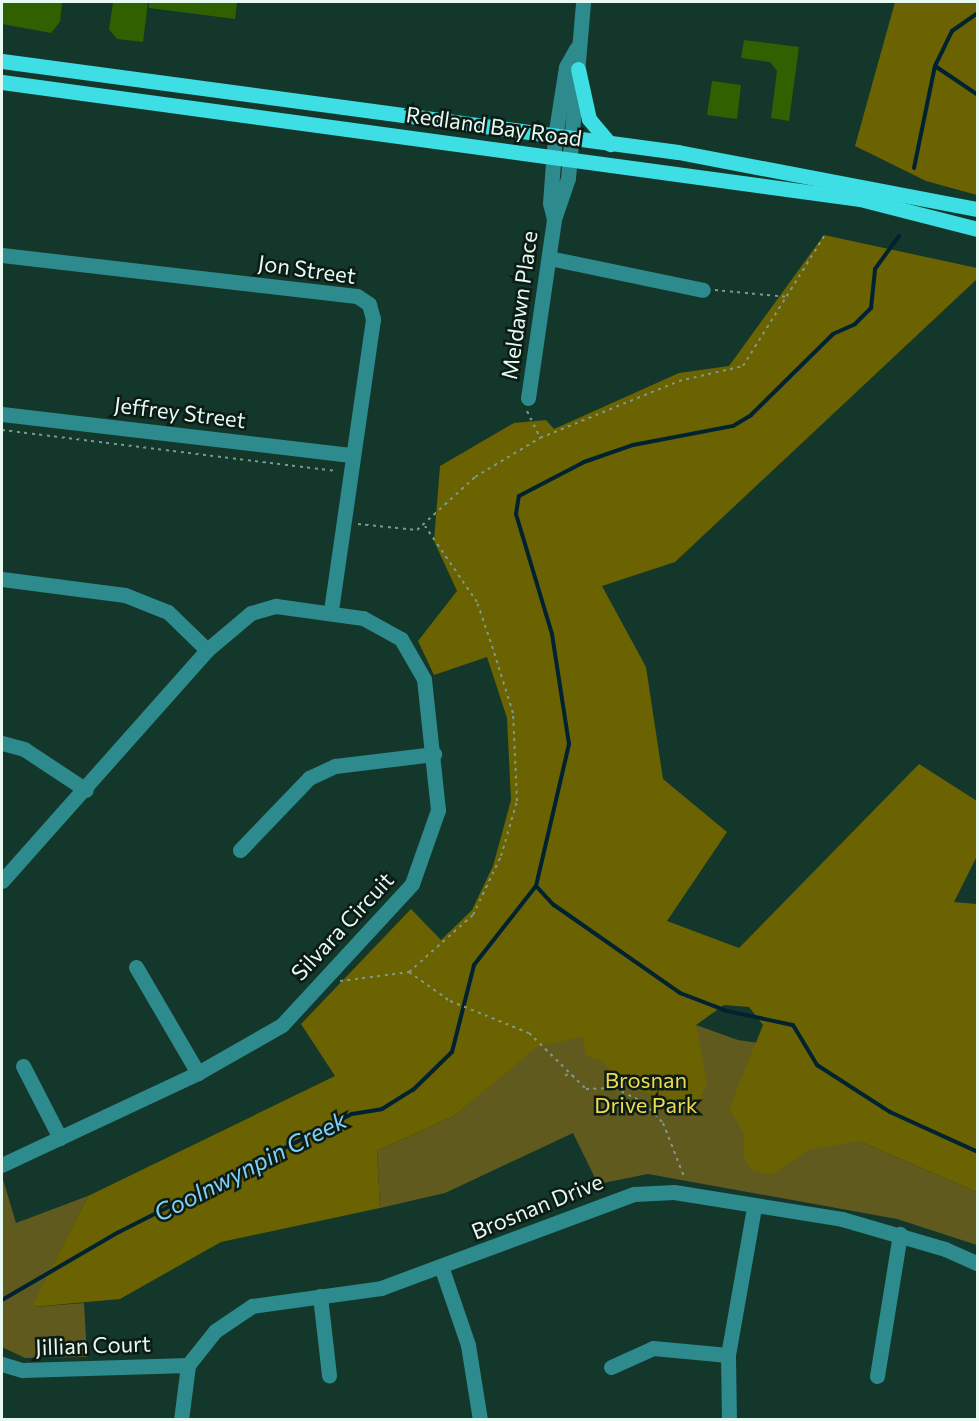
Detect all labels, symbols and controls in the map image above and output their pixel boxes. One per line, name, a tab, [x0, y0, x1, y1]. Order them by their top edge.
street label: Redland Bay Road	[404, 101, 584, 151]
street label: Meldawn Place	[495, 229, 543, 381]
street label: Jon Street	[256, 249, 358, 289]
street label: Jeffrey Street	[113, 391, 247, 433]
street label: Silvara Circuit	[285, 867, 399, 985]
park label: Brosnan Drive Park	[594, 1066, 698, 1118]
water label: Coolnwynpin Creek	[149, 1105, 351, 1227]
street label: Brosnan Drive	[467, 1168, 607, 1244]
street label: Jillian Court	[35, 1330, 151, 1360]

